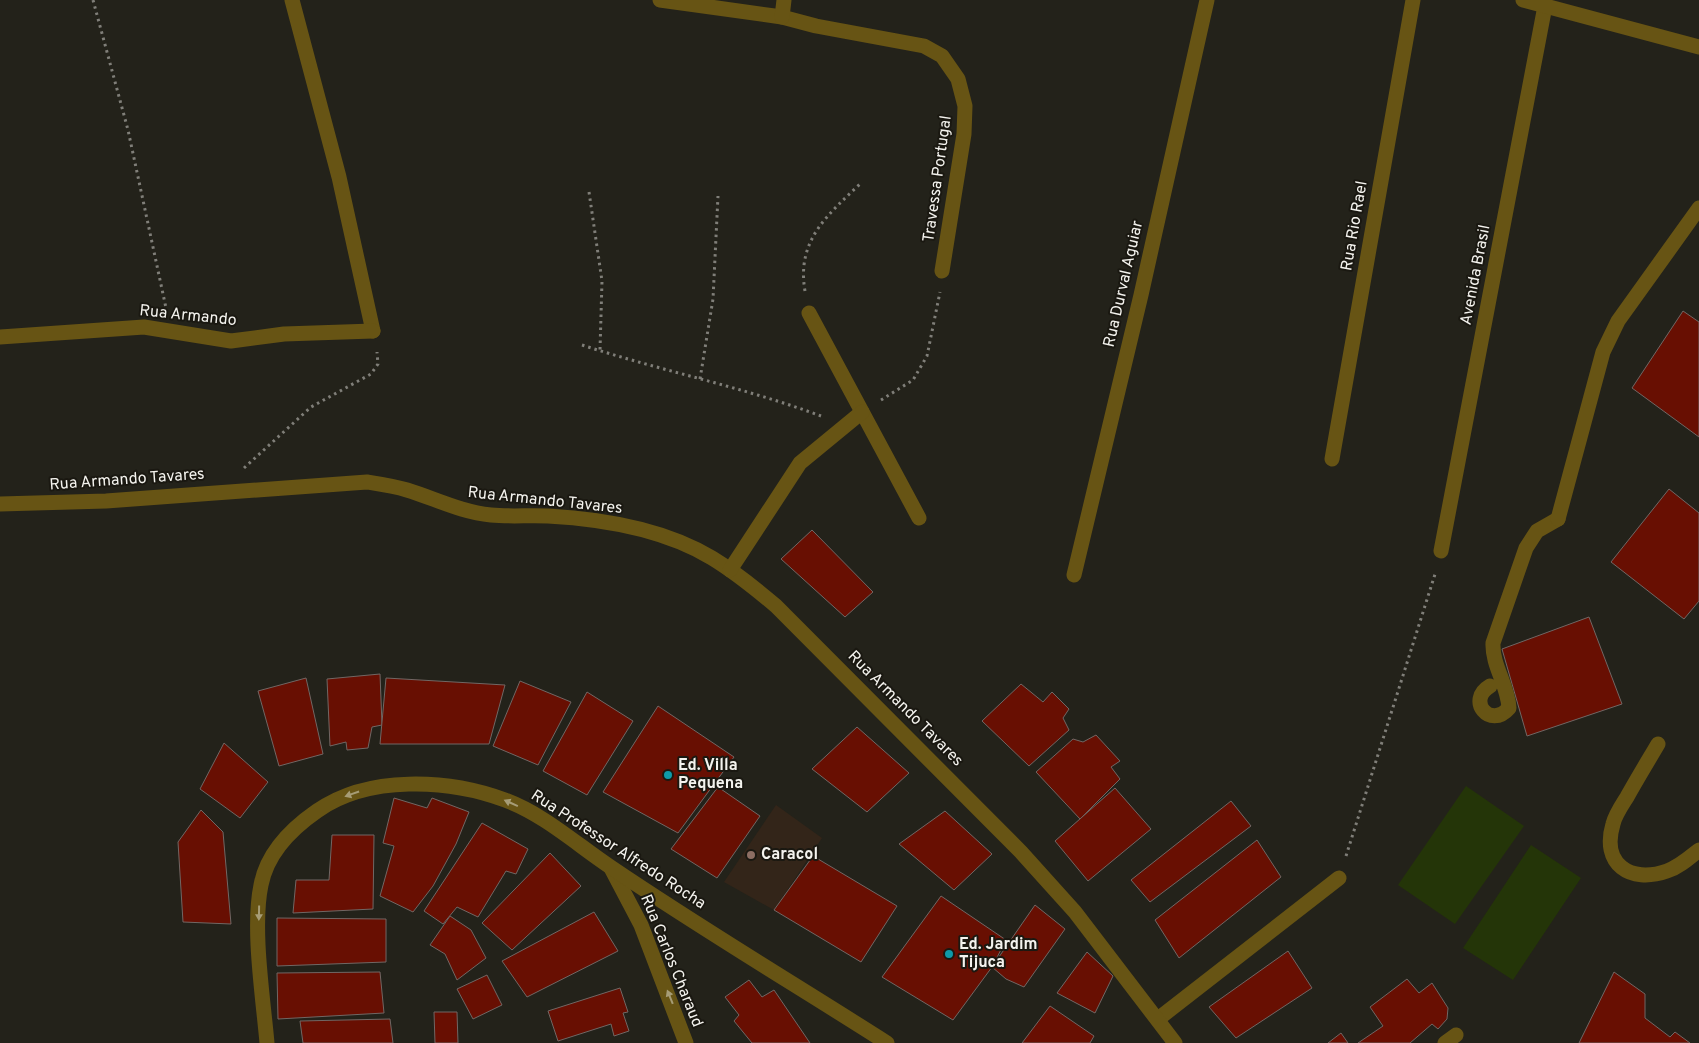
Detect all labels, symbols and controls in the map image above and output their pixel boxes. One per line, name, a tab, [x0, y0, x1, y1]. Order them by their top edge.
street label: Travessa Portugal	[919, 114, 957, 244]
street label: Rua Rio Rael	[1337, 179, 1373, 273]
street label: Rua Durval Aguiar	[1100, 219, 1148, 349]
street label: Avenida Brasil	[1456, 223, 1496, 327]
street label: Rua Armando	[138, 301, 238, 331]
street label: Rua Armando Tavares	[49, 465, 205, 495]
street label: Rua Armando Tavares	[467, 483, 623, 519]
street label: Rua Armando Tavares	[843, 647, 967, 771]
place label: Ed. Villa Pequena	[678, 756, 743, 794]
marker: Ed. Villa Pequena	[662, 769, 674, 781]
street label: Rua Professor Alfredo Rocha	[527, 786, 709, 914]
one-way arrow	[344, 791, 359, 798]
one-way arrow	[504, 798, 518, 806]
place label: Caracol	[761, 845, 818, 865]
marker: Caracol	[745, 849, 757, 861]
street label: Rua Carlos Charaud	[635, 892, 707, 1030]
one-way arrow	[255, 905, 263, 921]
place label: Ed. Jardim Tijuca	[959, 935, 1038, 973]
marker: Ed. Jardim Tijuca	[943, 948, 955, 960]
one-way arrow	[665, 990, 673, 1004]

